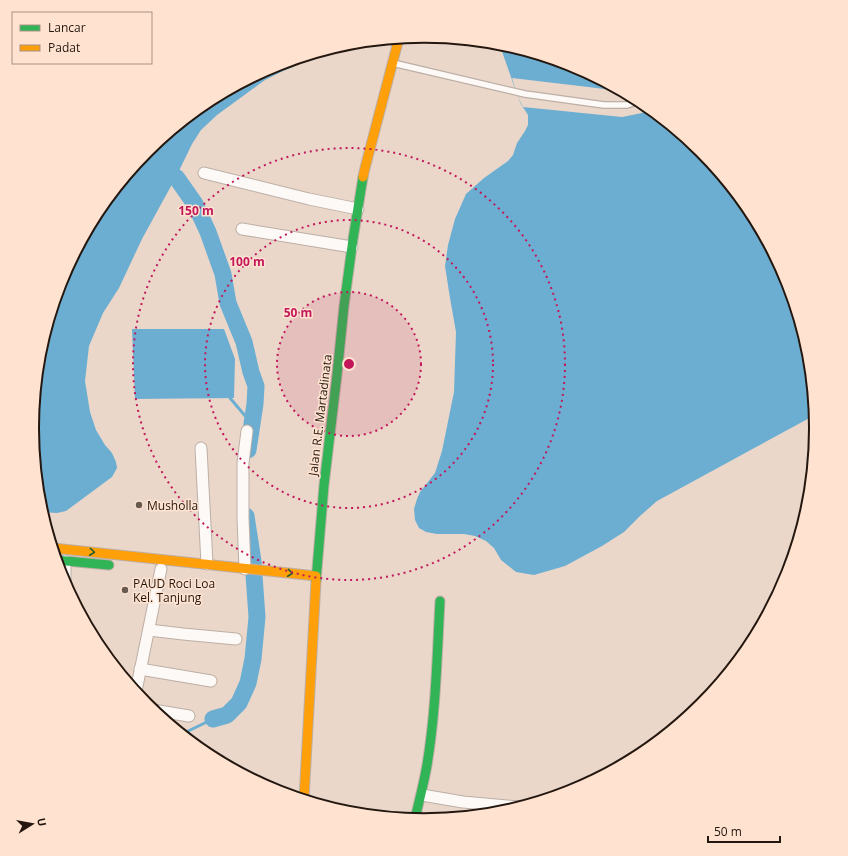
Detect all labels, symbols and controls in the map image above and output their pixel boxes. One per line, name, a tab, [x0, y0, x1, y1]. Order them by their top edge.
legend	[12, 12, 152, 64]
text: Lancar	[48, 19, 86, 36]
text: Padat	[48, 39, 80, 56]
text: 150 m	[178, 202, 214, 219]
text: 100 m	[229, 253, 265, 270]
text: 50 m	[284, 304, 312, 321]
street label: Jalan R.E. Martadinata	[304, 353, 336, 478]
centre of rings	[342, 357, 356, 371]
place label: Musholla	[147, 497, 198, 514]
marker: Musholla	[134, 500, 144, 510]
one-way arrow	[88, 547, 95, 556]
one-way arrow	[287, 569, 293, 578]
place label: PAUD Roci Loa Kel. Tanjung	[133, 575, 215, 606]
marker: PAUD Roci Loa Kel. Tanjung	[120, 585, 130, 595]
north arrow	[12, 804, 52, 844]
text: U	[34, 816, 50, 828]
scale bar	[708, 818, 780, 844]
text: 50 m	[714, 823, 742, 840]

